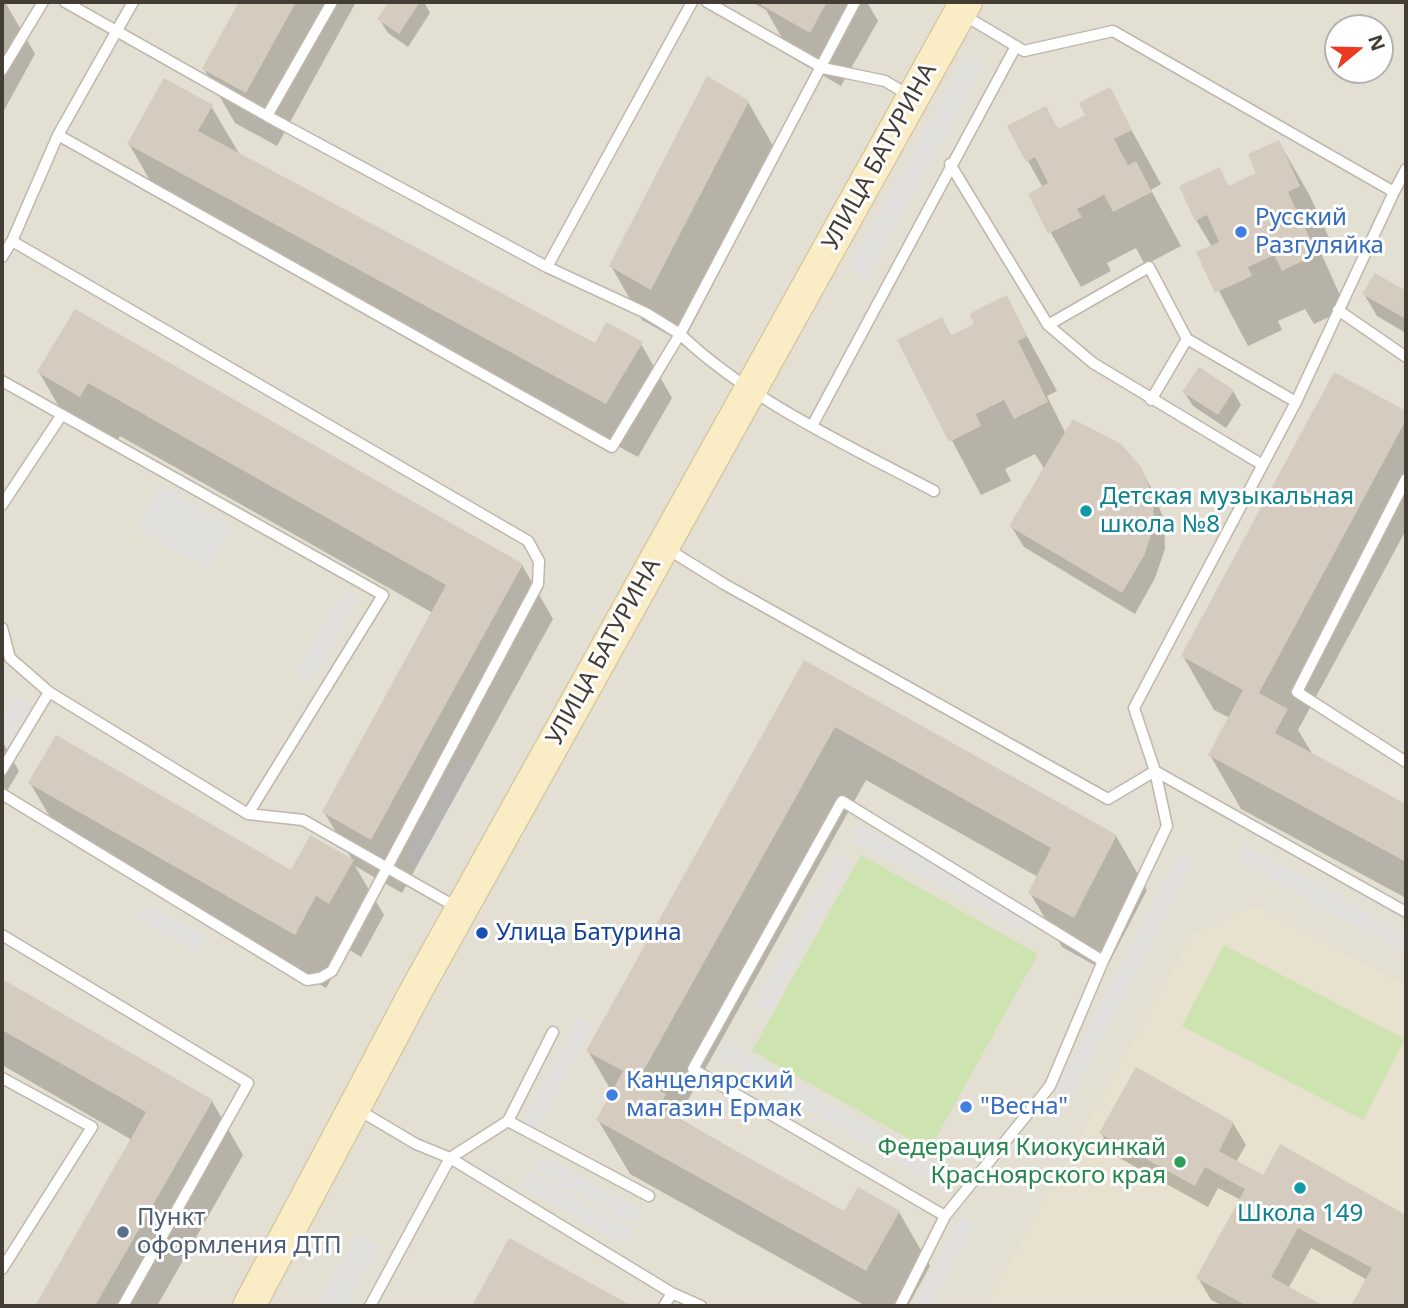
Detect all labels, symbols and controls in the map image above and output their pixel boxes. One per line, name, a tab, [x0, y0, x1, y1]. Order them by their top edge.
north arrow	[1324, 14, 1394, 84]
text: N	[1362, 31, 1392, 54]
street label: УЛИЦА БАТУРИНА	[817, 59, 943, 255]
place label: Русский Разгуляйка	[1255, 204, 1384, 260]
marker: Русский Разгуляйка	[1233, 224, 1249, 240]
place label: Детская музыкальная школа №8	[1100, 483, 1354, 539]
marker: Детская музыкальная школа №8	[1078, 503, 1094, 519]
street label: УЛИЦА БАТУРИНА	[541, 554, 667, 750]
place label: Улица Батурина	[496, 919, 682, 947]
marker: Улица Батурина	[474, 925, 490, 941]
place label: Канцелярский магазин Ермак	[626, 1067, 802, 1123]
marker: Канцелярский магазин Ермак	[604, 1087, 620, 1103]
place label: "Весна"	[980, 1093, 1068, 1121]
marker: "Весна"	[958, 1099, 974, 1115]
place label: Федерация Киокусинкай Красноярского края	[878, 1134, 1166, 1190]
marker: Федерация Киокусинкай Красноярского края	[1172, 1154, 1188, 1170]
marker: Школа 149	[1292, 1180, 1308, 1196]
place label: Школа 149	[1237, 1200, 1363, 1228]
place label: Пункт оформления ДТП	[137, 1204, 342, 1260]
marker: Пункт оформления ДТП	[115, 1224, 131, 1240]

